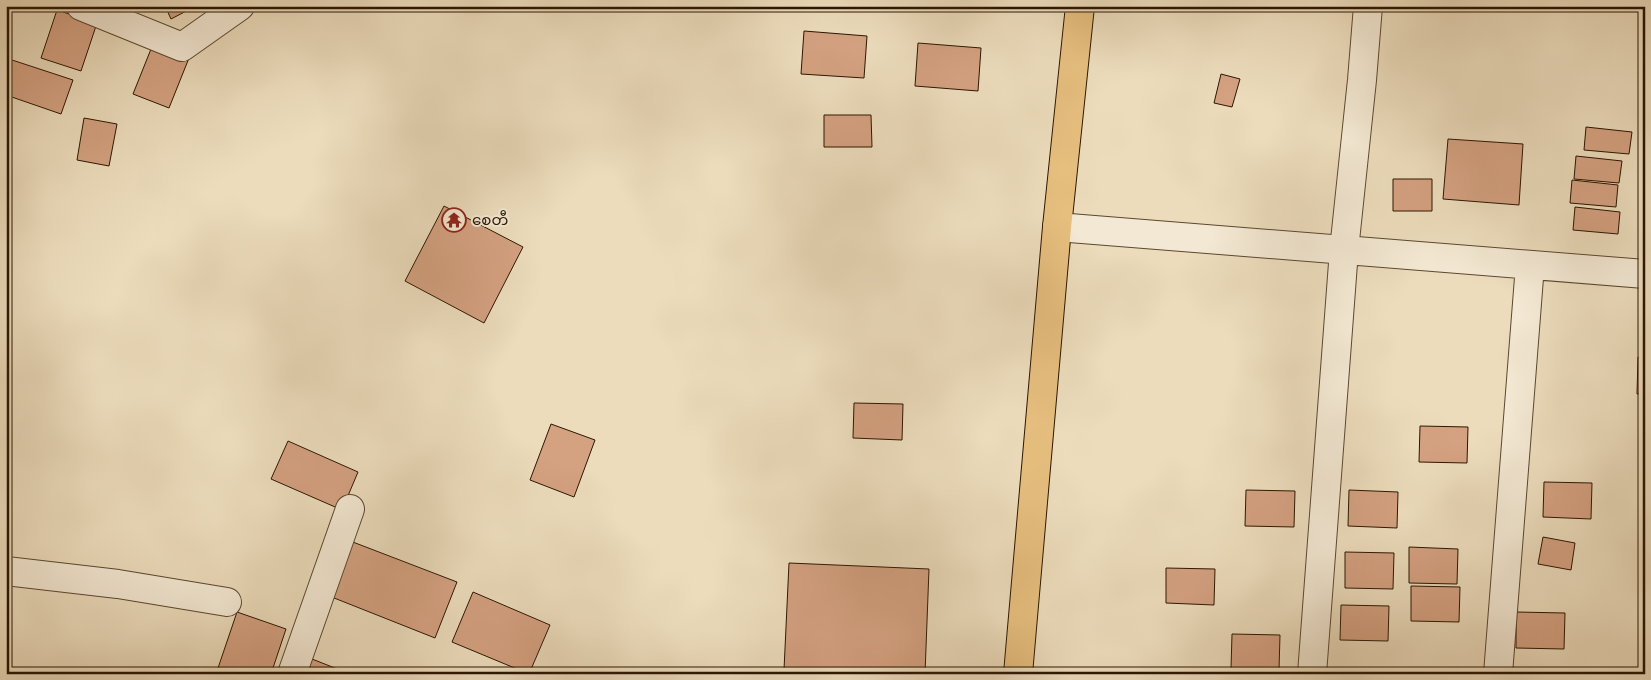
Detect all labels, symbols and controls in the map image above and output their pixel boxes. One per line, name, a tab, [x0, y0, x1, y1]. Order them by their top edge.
temple icon: စေတီ	[441, 207, 467, 233]
place label: စေတီ	[472, 210, 508, 229]

